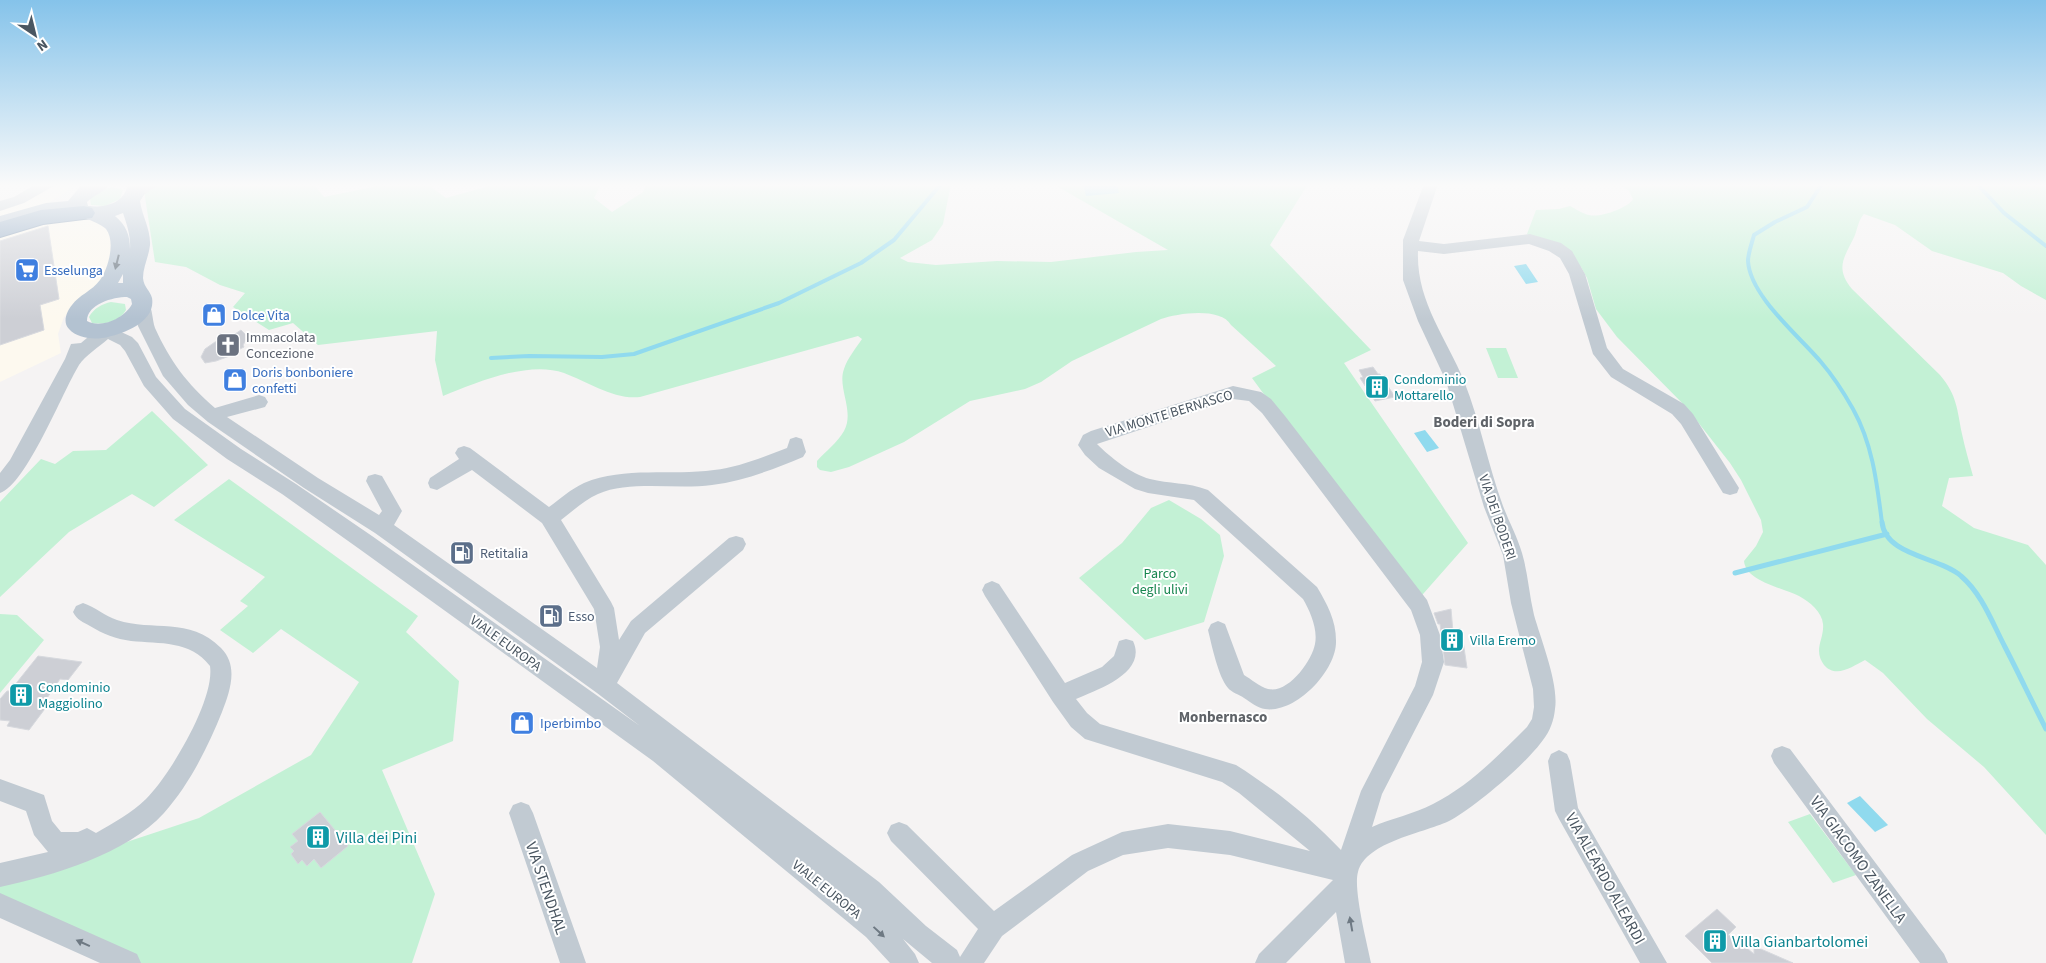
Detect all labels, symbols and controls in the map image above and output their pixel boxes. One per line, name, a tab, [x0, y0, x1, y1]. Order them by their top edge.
north arrow	[10, 10, 60, 60]
text: N	[32, 34, 51, 56]
one-way arrow	[113, 255, 121, 270]
supermarket icon: Esselunga	[14, 257, 40, 283]
place label: Esselunga	[44, 261, 103, 281]
shop icon: Dolce Vita	[201, 302, 227, 328]
place label: Dolce Vita	[232, 306, 290, 326]
place label: Immacolata Concezione	[246, 328, 316, 364]
church icon: Immacolata Concezione	[215, 332, 241, 358]
place label: Doris bonboniere confetti	[252, 363, 353, 399]
shop icon: Doris bonboniere confetti	[222, 367, 248, 393]
place label: Condominio Mottarello	[1394, 370, 1466, 406]
building icon: Condominio Mottarello	[1364, 374, 1390, 400]
street label: VIA MONTE BERNASCO	[1103, 385, 1235, 443]
district label: Boderi di Sopra	[1433, 412, 1535, 433]
street label: VIA DEI BODERI	[1473, 472, 1521, 563]
fuel station icon: Retitalia	[449, 540, 475, 566]
place label: Retitalia	[480, 544, 528, 564]
park label: Parco degli ulivi	[1132, 564, 1188, 600]
fuel station icon: Esso	[538, 603, 564, 629]
place label: Esso	[568, 607, 595, 627]
street label: VIALE EUROPA	[466, 611, 546, 677]
building icon: Villa Eremo	[1439, 627, 1465, 653]
place label: Villa Eremo	[1470, 631, 1536, 651]
place label: Condominio Maggiolino	[38, 678, 110, 714]
building icon: Condominio Maggiolino	[8, 682, 34, 708]
district label: Monbernasco	[1179, 707, 1267, 728]
shop icon: Iperbimbo	[509, 710, 535, 736]
place label: Iperbimbo	[540, 714, 601, 734]
street label: VIA GIACOMO ZANELLA	[1805, 792, 1912, 928]
street label: VIA ALEARDO ALEARDI	[1560, 809, 1650, 948]
building icon: Villa dei Pini	[305, 824, 331, 850]
place label: Villa dei Pini	[336, 827, 417, 849]
street label: VIA STENDHAL	[520, 839, 572, 938]
street label: VIALE EUROPA	[787, 856, 866, 924]
one-way arrow	[1347, 916, 1355, 932]
one-way arrow	[873, 926, 885, 938]
building icon: Villa Gianbartolomei	[1702, 928, 1728, 954]
place label: Villa Gianbartolomei	[1732, 931, 1868, 953]
one-way arrow	[76, 939, 90, 947]

